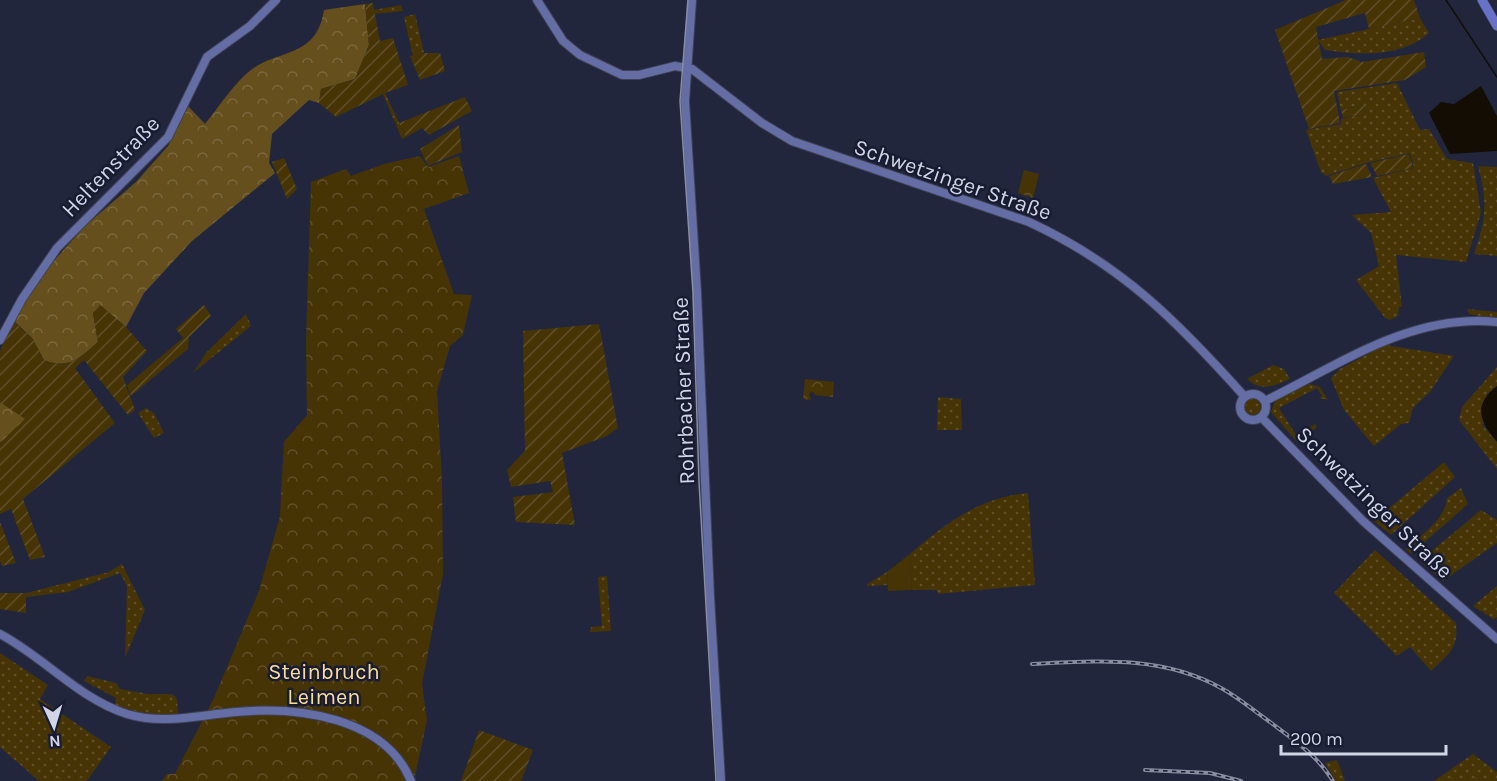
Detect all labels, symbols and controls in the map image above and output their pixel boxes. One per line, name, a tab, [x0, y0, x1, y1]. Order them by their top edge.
street label: Heltenstraße	[56, 111, 165, 222]
street label: Schwetzinger Straße	[851, 134, 1055, 226]
street label: Rohrbacher Straße	[668, 297, 700, 485]
street label: Schwetzinger Straße	[1291, 421, 1458, 584]
park label: Steinbruch Leimen	[268, 659, 380, 710]
north arrow	[24, 697, 84, 757]
scale bar	[1281, 718, 1446, 756]
text: 200 m	[1290, 728, 1343, 750]
text: N	[49, 732, 61, 751]

